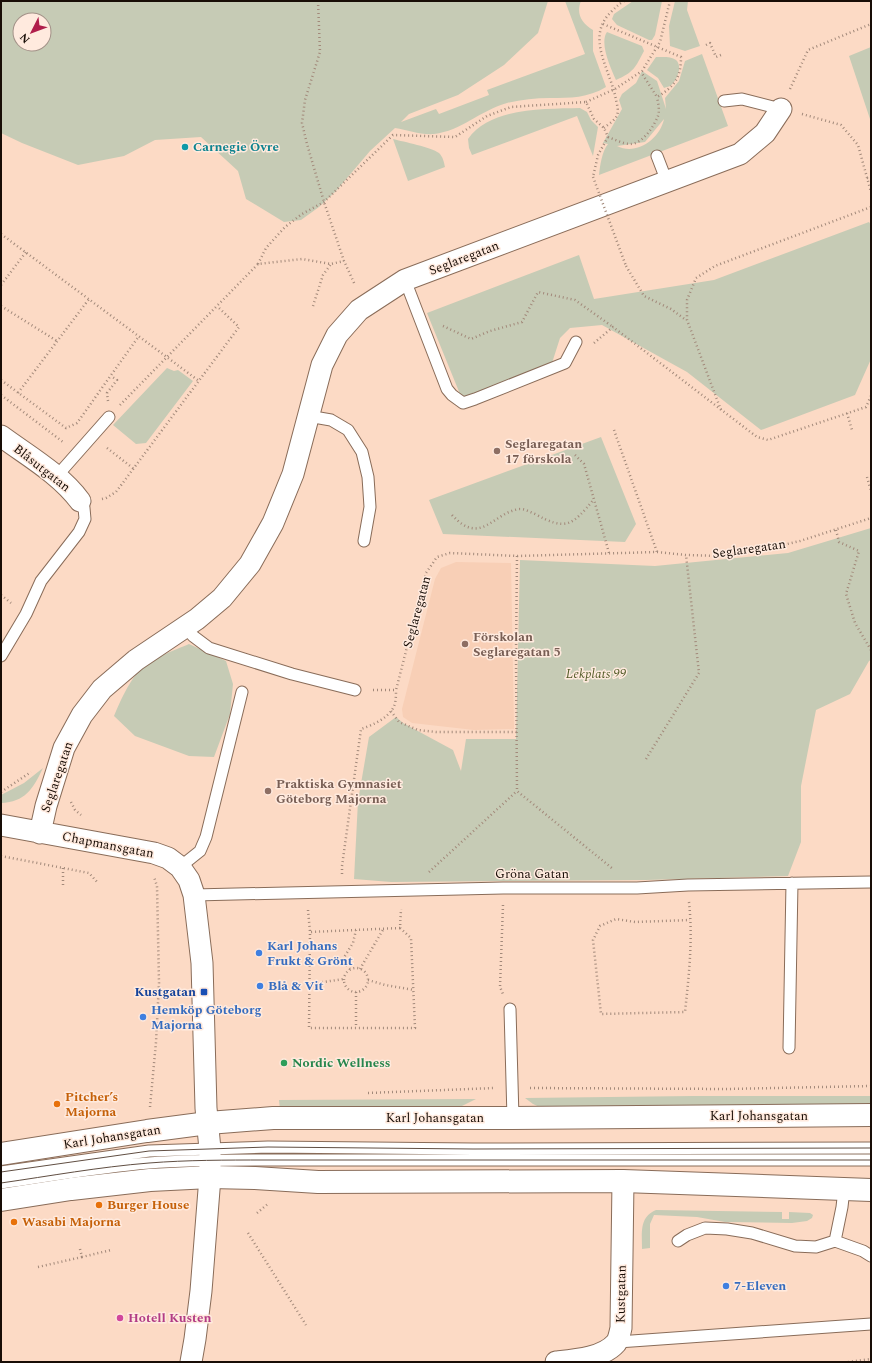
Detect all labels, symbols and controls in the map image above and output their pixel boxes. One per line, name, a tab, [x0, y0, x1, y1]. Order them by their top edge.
north arrow	[12, 12, 52, 52]
text: N	[16, 29, 34, 47]
place label: Carnegie Övre	[193, 137, 279, 157]
marker: Carnegie Övre	[180, 142, 190, 152]
street label: Seglaregatan	[426, 235, 502, 281]
place label: Seglaregatan 17 förskola	[505, 434, 582, 469]
street label: Blåsutgatan	[9, 439, 75, 497]
marker: Seglaregatan 17 förskola	[492, 446, 502, 456]
street label: Seglaregatan	[711, 534, 787, 564]
street label: Seglaregatan	[398, 573, 436, 650]
place label: Förskolan Seglaregatan 5	[473, 627, 561, 662]
marker: Förskolan Seglaregatan 5	[460, 639, 470, 649]
park label: Lekplats 99	[566, 664, 627, 684]
street label: Seglaregatan	[36, 738, 79, 815]
place label: Praktiska Gymnasiet Göteborg Majorna	[276, 774, 402, 809]
marker: Praktiska Gymnasiet Göteborg Majorna	[263, 786, 273, 796]
street label: Chapmansgatan	[60, 826, 156, 864]
street label: Gröna Gatan	[495, 864, 570, 884]
place label: Karl Johans Frukt & Grönt	[267, 936, 353, 971]
marker: Karl Johans Frukt & Grönt	[254, 948, 264, 958]
place label: Blå & Vit	[268, 976, 324, 996]
marker: Blå & Vit	[255, 981, 265, 991]
place label: Kustgatan	[135, 982, 196, 1002]
marker: Kustgatan	[199, 987, 209, 997]
place label: Hemköp Göteborg Majorna	[151, 1000, 261, 1035]
marker: Hemköp Göteborg Majorna	[138, 1012, 148, 1022]
place label: Nordic Wellness	[292, 1053, 390, 1073]
marker: Nordic Wellness	[279, 1058, 289, 1068]
place label: Pitcher’s Majorna	[65, 1087, 118, 1122]
marker: Pitcher’s Majorna	[52, 1099, 62, 1109]
street label: Karl Johansgatan	[710, 1106, 809, 1126]
street label: Karl Johansgatan	[386, 1108, 485, 1128]
street label: Karl Johansgatan	[62, 1119, 163, 1155]
place label: Burger House	[107, 1195, 189, 1215]
marker: Burger House	[94, 1200, 104, 1210]
place label: Wasabi Majorna	[22, 1212, 121, 1232]
marker: Wasabi Majorna	[9, 1217, 19, 1227]
street label: Kustgatan	[610, 1264, 632, 1323]
place label: 7-Eleven	[734, 1276, 786, 1296]
marker: 7-Eleven	[721, 1281, 731, 1291]
place label: Hotell Kusten	[128, 1308, 212, 1328]
marker: Hotell Kusten	[115, 1313, 125, 1323]

